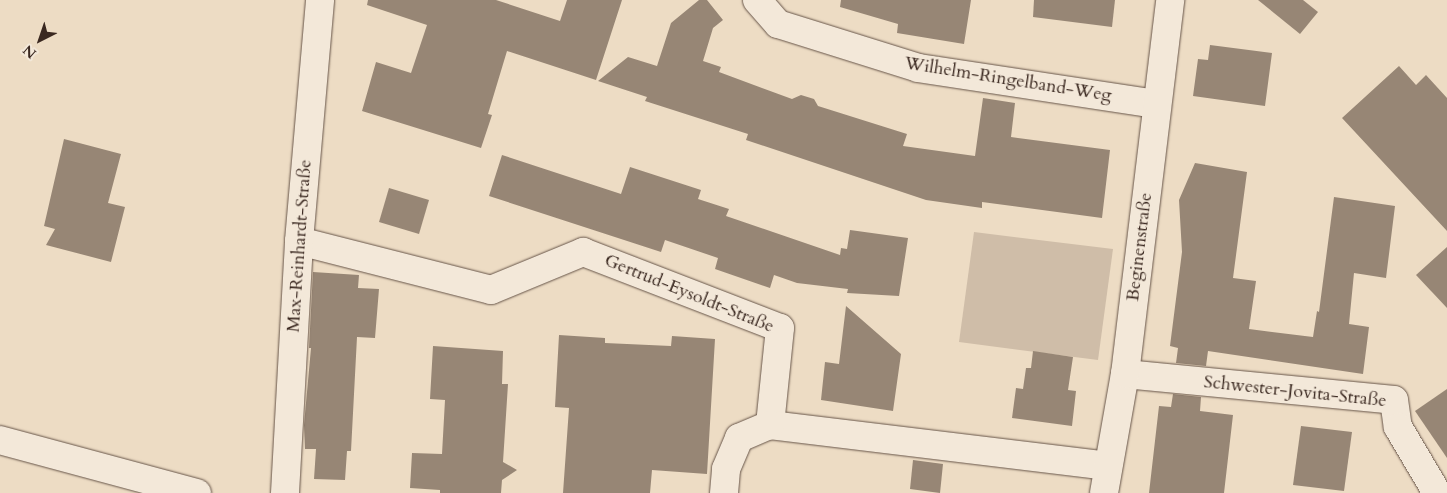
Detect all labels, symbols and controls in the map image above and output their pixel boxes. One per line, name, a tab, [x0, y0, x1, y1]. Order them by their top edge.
north arrow	[15, 15, 65, 65]
text: N	[19, 41, 41, 63]
street label: Wilhelm-Ringelband-Weg	[903, 53, 1113, 107]
street label: Max-Reinhardt-Straße	[283, 159, 317, 333]
street label: Beginenstraße	[1123, 192, 1157, 302]
street label: Gertrud-Eysoldt-Straße	[601, 250, 777, 338]
street label: Schwester-Jovita-Straße	[1203, 372, 1387, 412]

